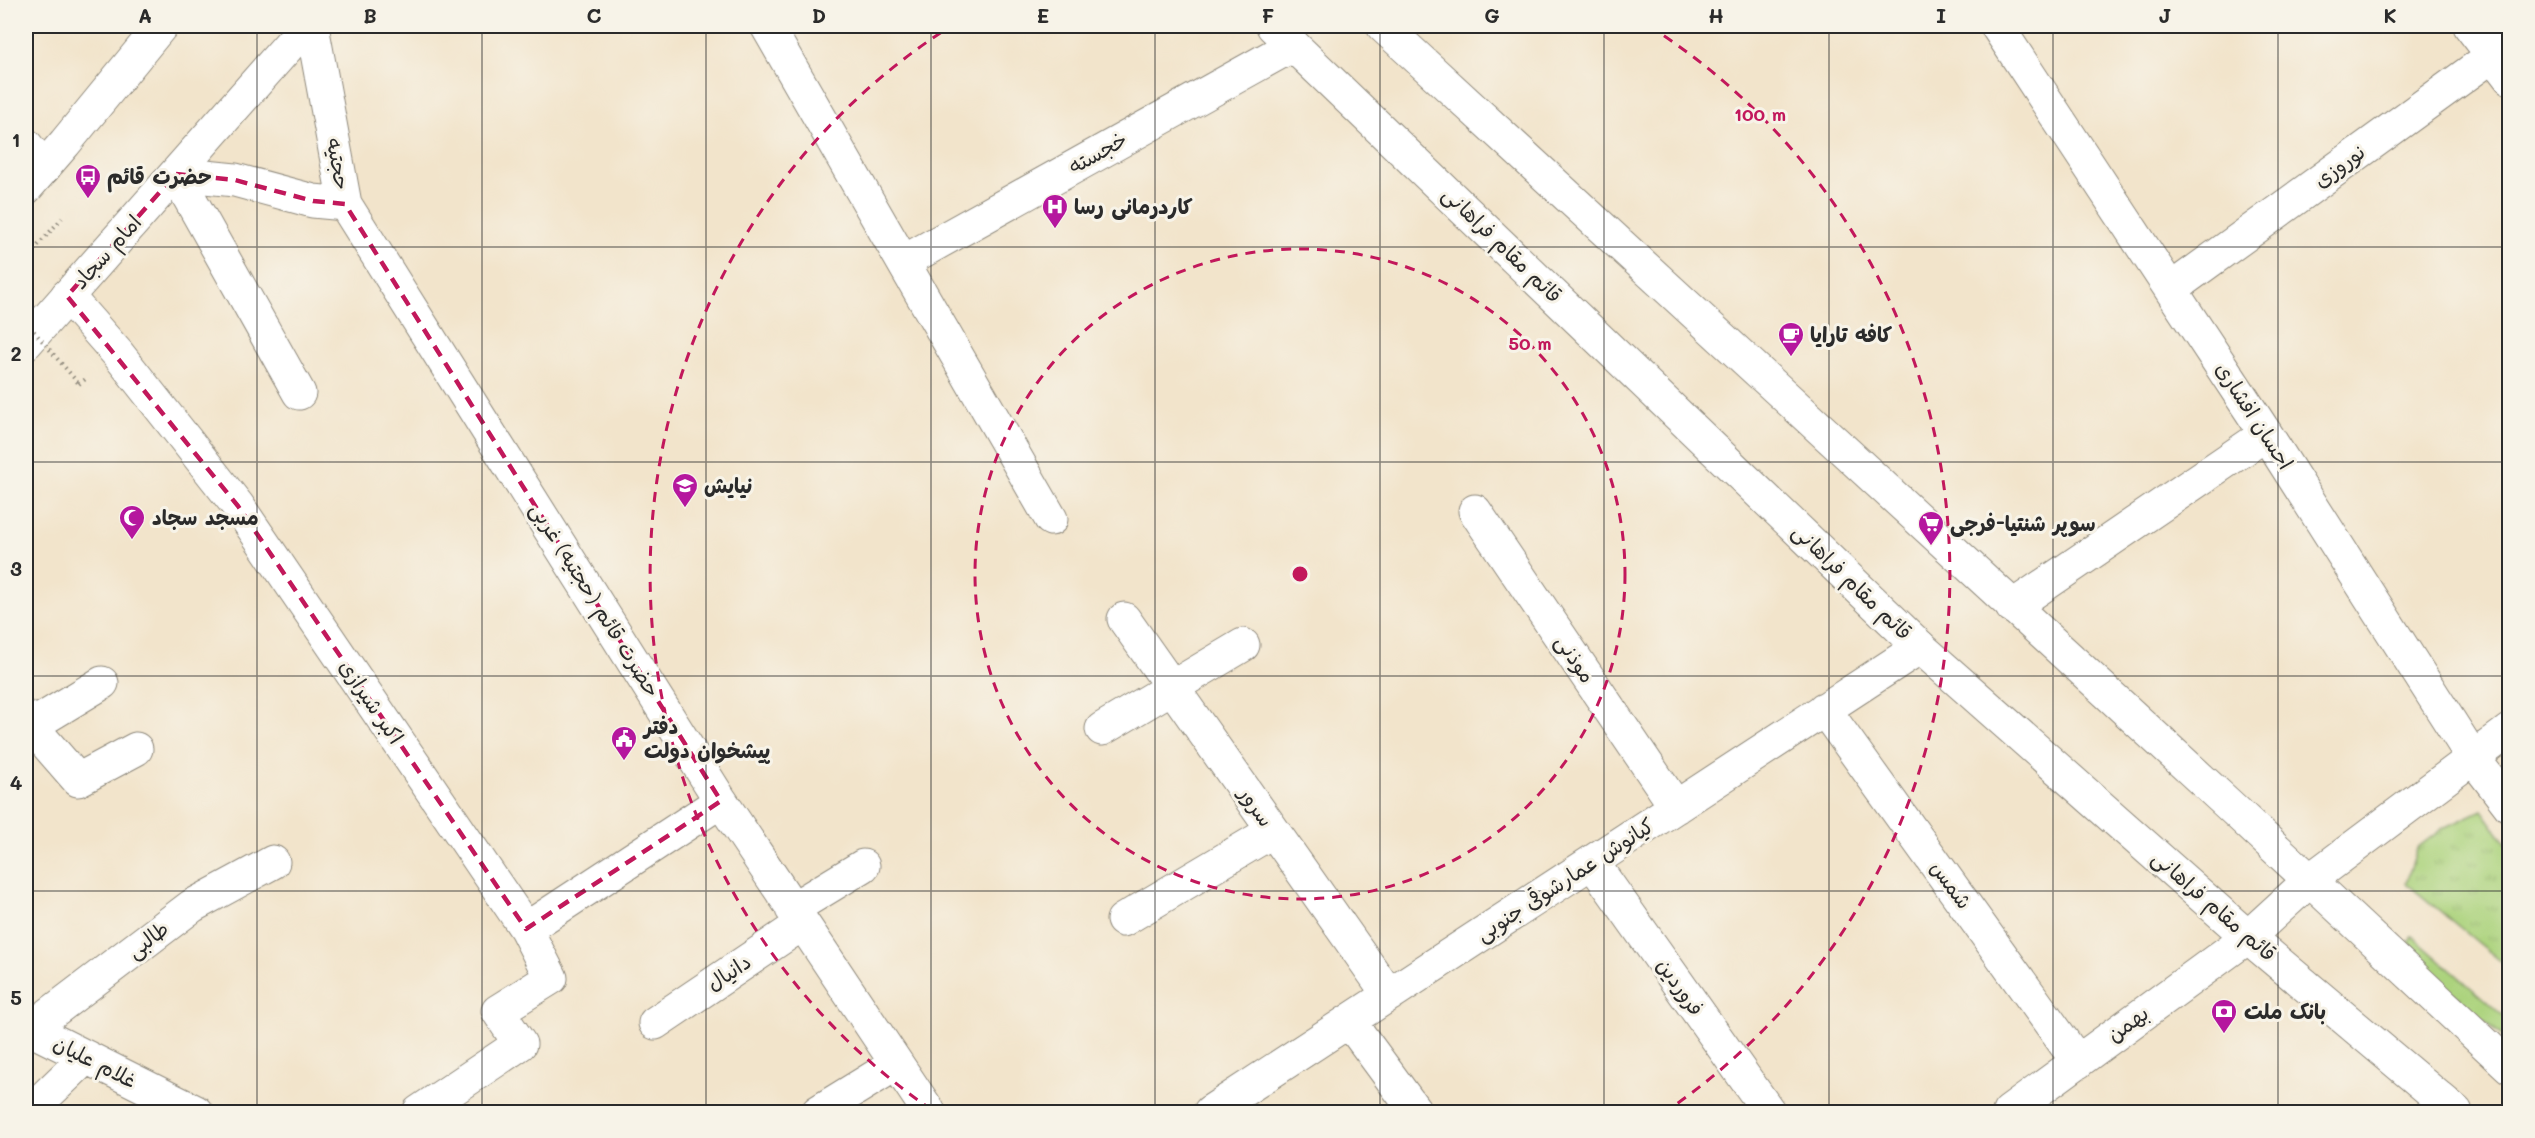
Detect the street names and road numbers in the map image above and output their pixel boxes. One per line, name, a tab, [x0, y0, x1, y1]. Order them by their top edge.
street label: خجسته	[1063, 125, 1131, 179]
street label: حجتیه	[322, 136, 357, 192]
street label: نوروزی	[2308, 137, 2371, 194]
street label: قائم مقام فراهانی	[1435, 180, 1569, 311]
street label: امام سجاد	[65, 208, 149, 297]
street label: احسان افشاری	[2210, 356, 2300, 474]
street label: حضرت قائم (حجتیه) غربی	[522, 497, 667, 704]
street label: قائم مقام فراهانی	[1785, 517, 1919, 648]
street label: موذنی	[1549, 629, 1602, 689]
street label: اکبر شیرازی	[333, 654, 410, 749]
street label: سرور	[1233, 779, 1281, 831]
street label: کیانوش عمارشوقی جنوبی	[1470, 811, 1659, 948]
street label: قائم مقام فراهانی	[2145, 843, 2283, 969]
street label: شمس	[1926, 855, 1979, 914]
street label: طالبی	[121, 914, 175, 965]
street label: دانیال	[701, 947, 756, 996]
street label: فروردین	[1652, 952, 1711, 1020]
street label: بهمن	[2101, 999, 2154, 1048]
street label: غلام علیان	[48, 1028, 142, 1097]

